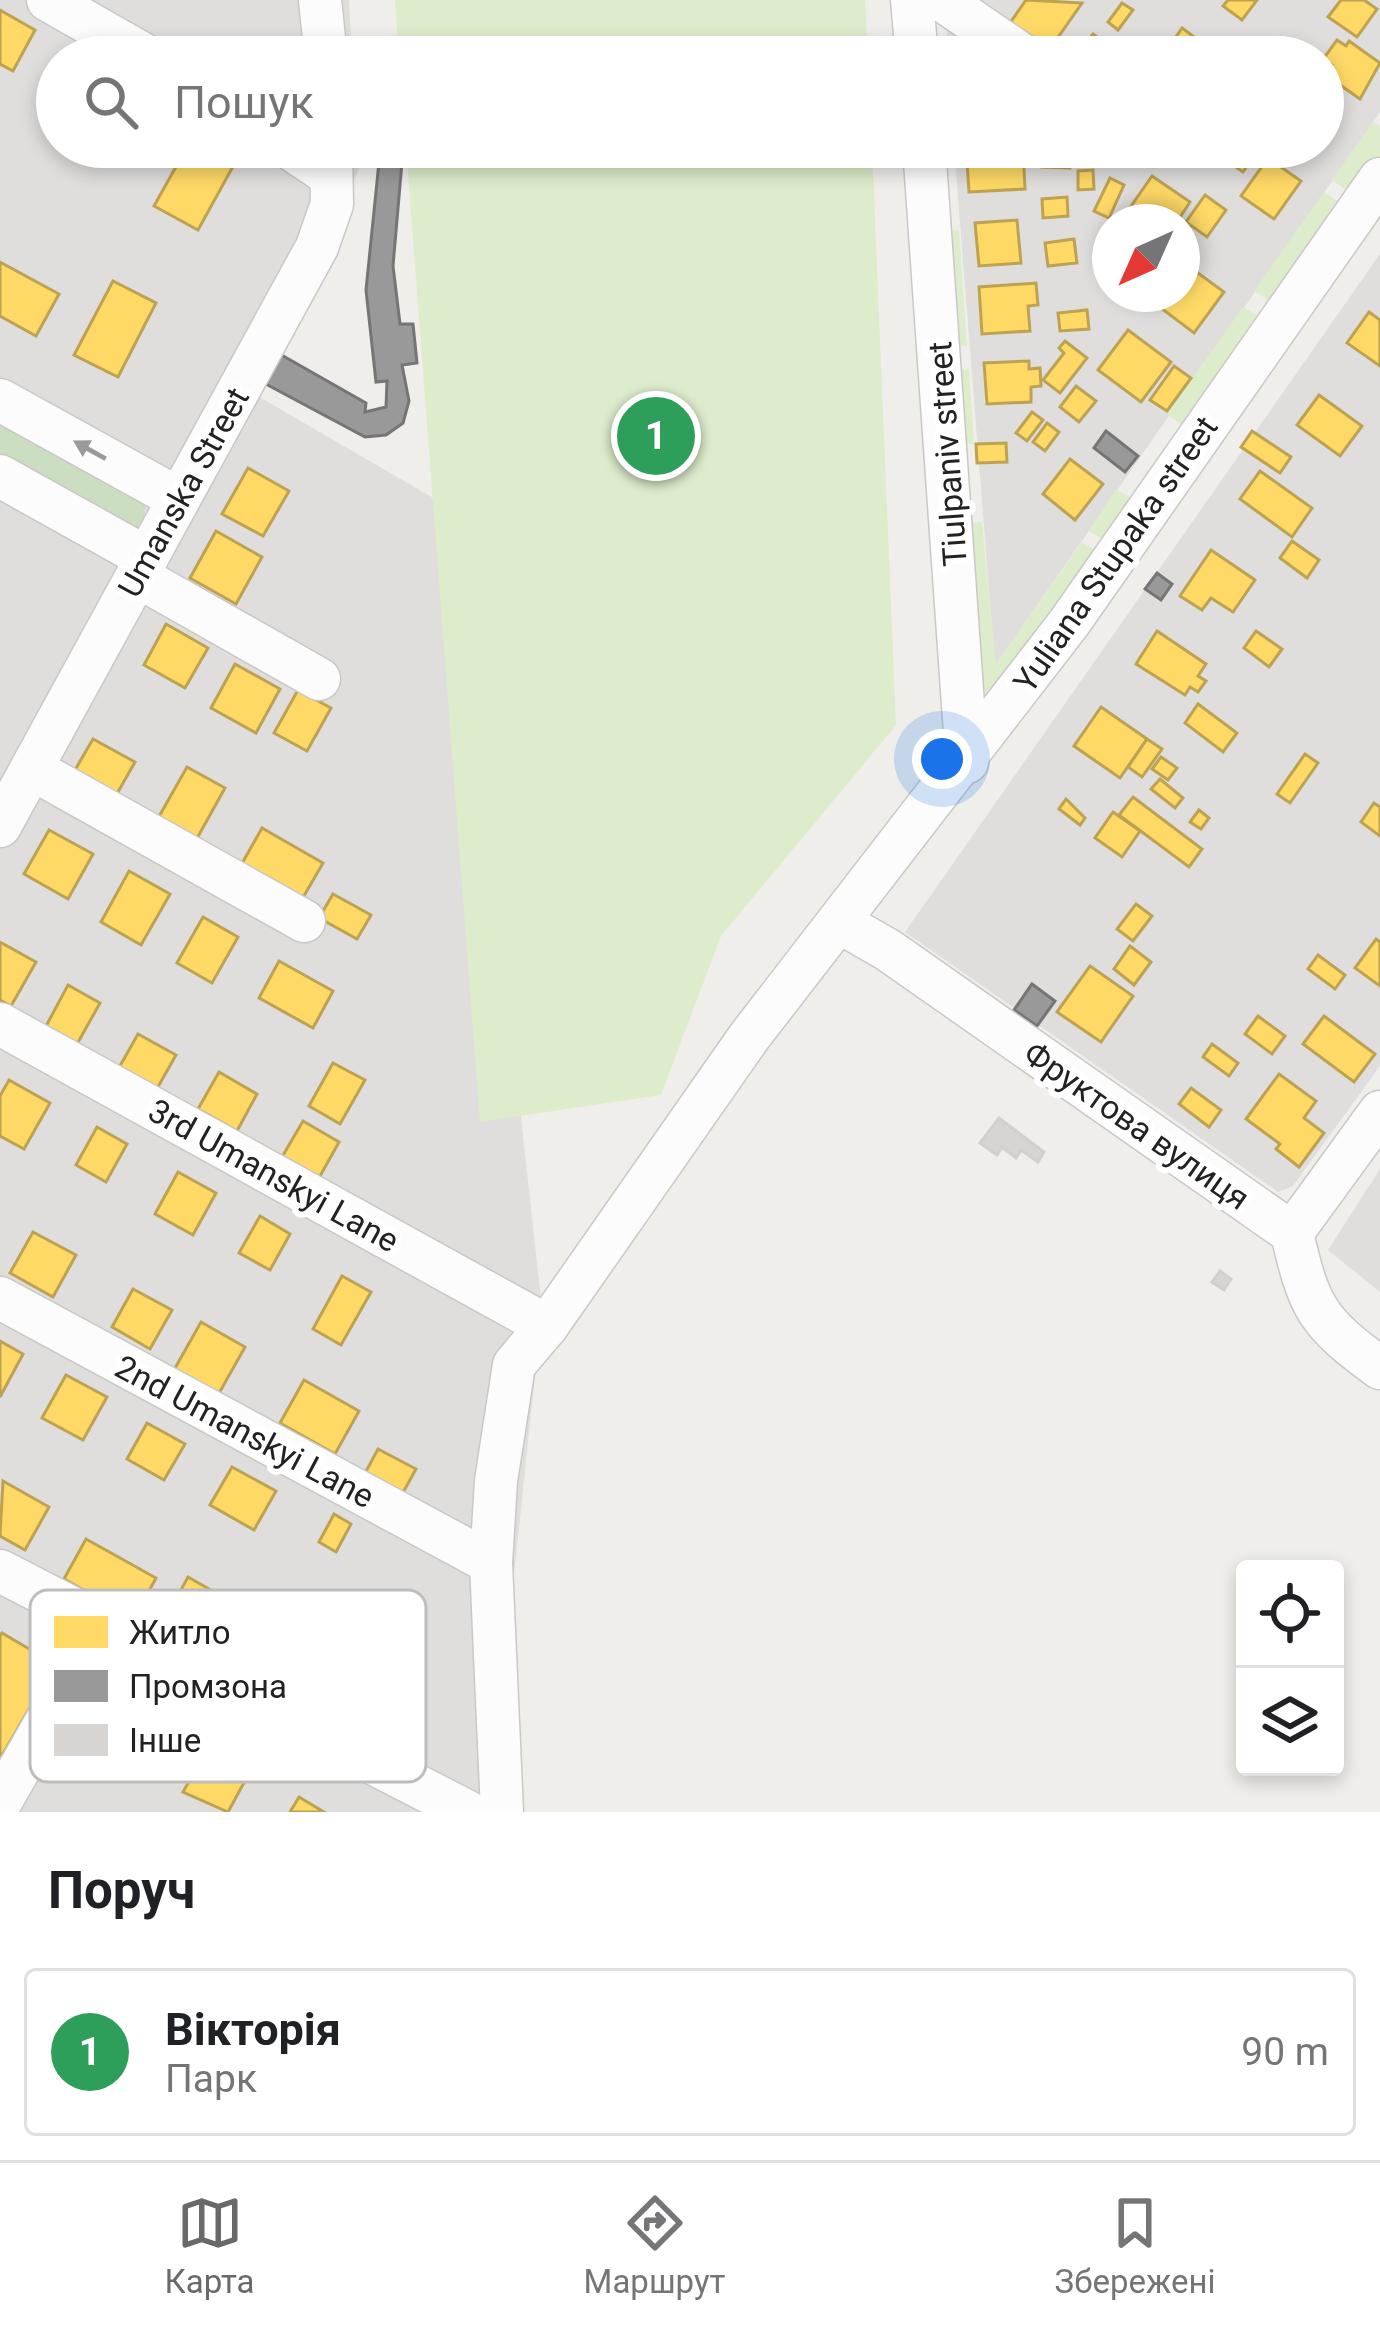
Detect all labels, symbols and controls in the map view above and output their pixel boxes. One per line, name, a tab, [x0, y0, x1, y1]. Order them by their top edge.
search box	[36, 36, 1344, 168]
icon: search	[78, 69, 144, 135]
text: Пошук	[174, 76, 314, 129]
north arrow	[1092, 204, 1200, 312]
street label: Tiulpaniv street	[920, 340, 975, 568]
street label: Umanska Street	[110, 381, 257, 604]
pin: 1	[617, 391, 695, 481]
street label: Yuliana Stupaka street	[1005, 409, 1225, 700]
one-way arrow	[72, 440, 107, 461]
your location	[912, 729, 972, 789]
street label: Фруктова вулиця	[1017, 1033, 1257, 1218]
street label: 3rd Umanskyi Lane	[142, 1091, 406, 1260]
street label: 2nd Umanskyi Lane	[109, 1347, 381, 1516]
map controls	[1236, 1560, 1344, 1776]
button: locate	[1236, 1560, 1344, 1668]
legend	[30, 1590, 426, 1782]
text: Житло	[129, 1613, 230, 1652]
text: Промзона	[129, 1667, 287, 1706]
button: layers	[1236, 1668, 1344, 1776]
text: Інше	[129, 1721, 201, 1760]
text: Поруч	[48, 1861, 195, 1920]
text: Вікторія	[165, 2003, 341, 2056]
text: 1	[79, 2029, 101, 2075]
text: 90 m	[1241, 2029, 1329, 2075]
text: Парк	[165, 2056, 257, 2102]
tab: Карта	[165, 2190, 255, 2301]
tab: Маршрут	[584, 2190, 725, 2301]
tab: Збережені	[1055, 2190, 1215, 2301]

